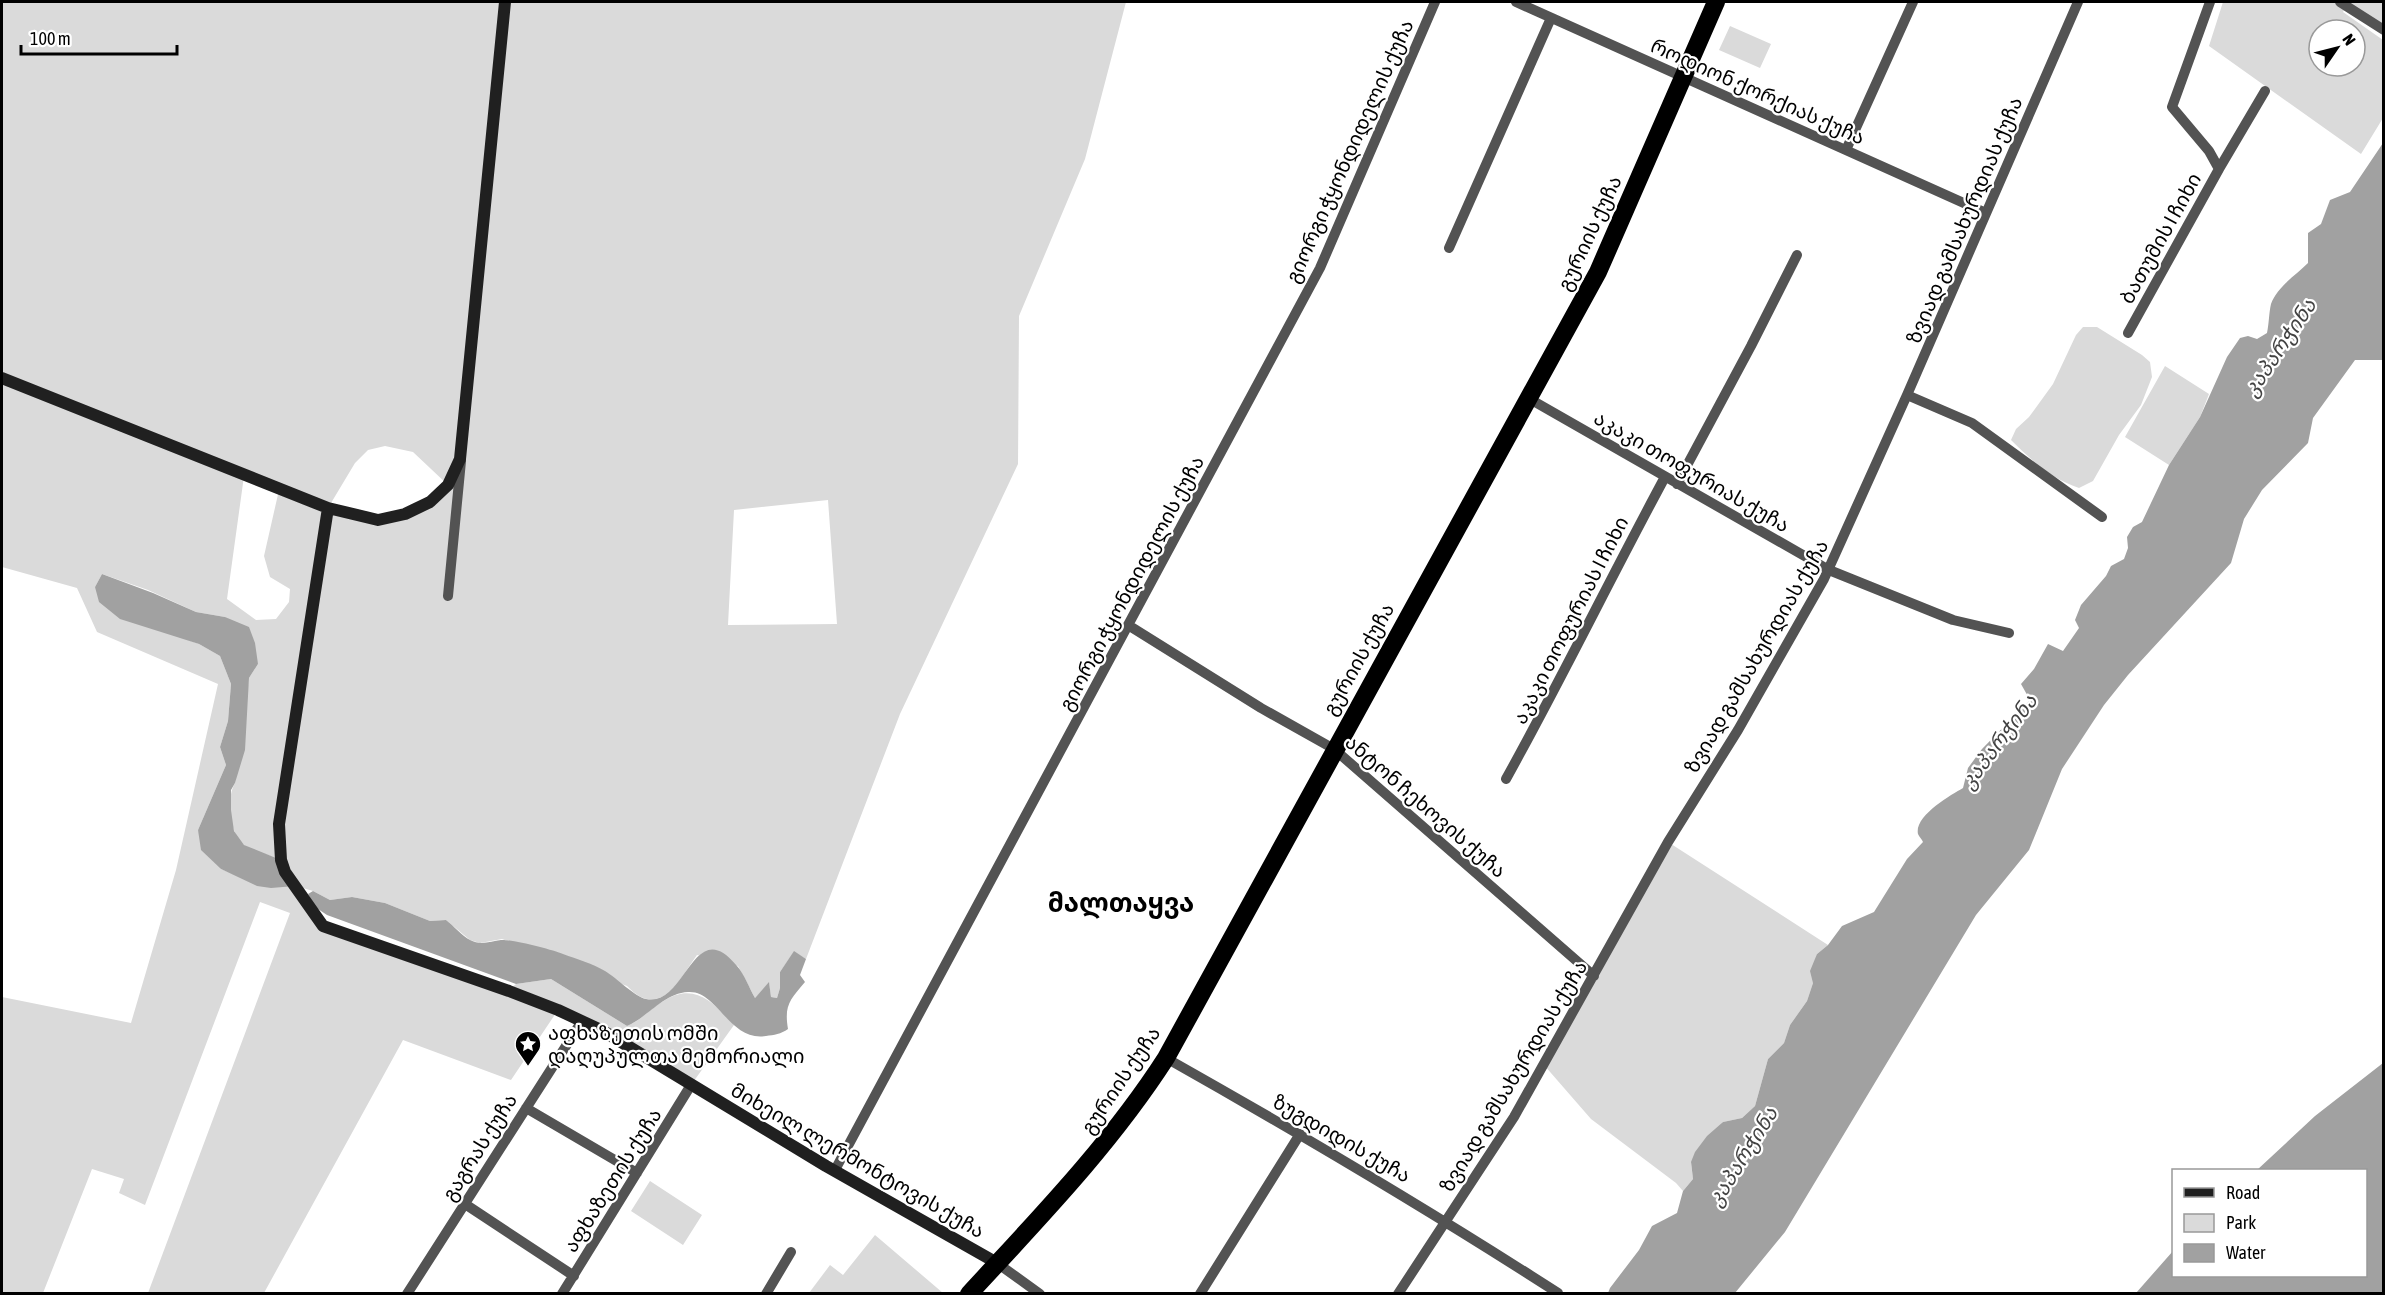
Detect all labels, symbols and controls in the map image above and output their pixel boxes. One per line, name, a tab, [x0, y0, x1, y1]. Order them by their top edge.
street label: გიორგი ჭყონდიდელის ქუჩა	[1280, 16, 1419, 287]
scale bar	[21, 18, 177, 56]
north arrow	[2307, 18, 2367, 78]
text: 100 m	[30, 28, 71, 49]
text: N	[2339, 30, 2359, 48]
street label: როდიონ ქორქიას ქუჩა	[1647, 33, 1868, 150]
street label: ზვიად გამსახურდიას ქუჩა	[1901, 93, 2028, 348]
street label: ბათუმის I ჩიხი	[2115, 169, 2206, 308]
street label: გურიის ქუჩა	[1552, 172, 1627, 295]
water label: კაპარჭინა	[2238, 293, 2322, 401]
street label: აკაკი თოფურიას ქუჩა	[1590, 406, 1794, 537]
street label: გიორგი ჭყონდიდელის ქუჩა	[1054, 452, 1210, 715]
street label: აკაკი თოფურიას I ჩიხი	[1508, 512, 1633, 728]
street label: ზვიად გამსახურდიას ქუჩა	[1680, 535, 1834, 778]
street label: გურიის ქუჩა	[1318, 599, 1399, 720]
water label: კაპარჭინა	[1955, 689, 2043, 794]
street label: ანტონ ჩეხოვის ქუჩა	[1340, 730, 1511, 883]
district label: მალთაყვა	[1048, 888, 1194, 919]
street label: ზვიად გამსახურდიას ქუჩა	[1435, 956, 1593, 1197]
place label: აფხაზეთის ომში დაღუპულთა მემორიალი	[548, 1021, 804, 1069]
street label: გურიის ქუჩა	[1076, 1022, 1165, 1139]
place icon: აფხაზეთის ომში დაღუპულთა მემორიალი	[513, 1029, 543, 1067]
street label: მიხეილ ლერმონტოვის ქუჩა	[726, 1078, 989, 1244]
street label: გაგრას ქუჩა	[437, 1089, 522, 1205]
street label: ზუგდიდის ქუჩა	[1268, 1089, 1415, 1189]
water label: კაპარჭინა	[1702, 1102, 1784, 1211]
street label: აფხაზეთის ქუჩა	[558, 1104, 666, 1257]
legend	[2172, 1169, 2367, 1277]
text: Road	[2226, 1182, 2260, 1203]
text: Park	[2226, 1212, 2256, 1233]
text: Water	[2226, 1242, 2266, 1263]

